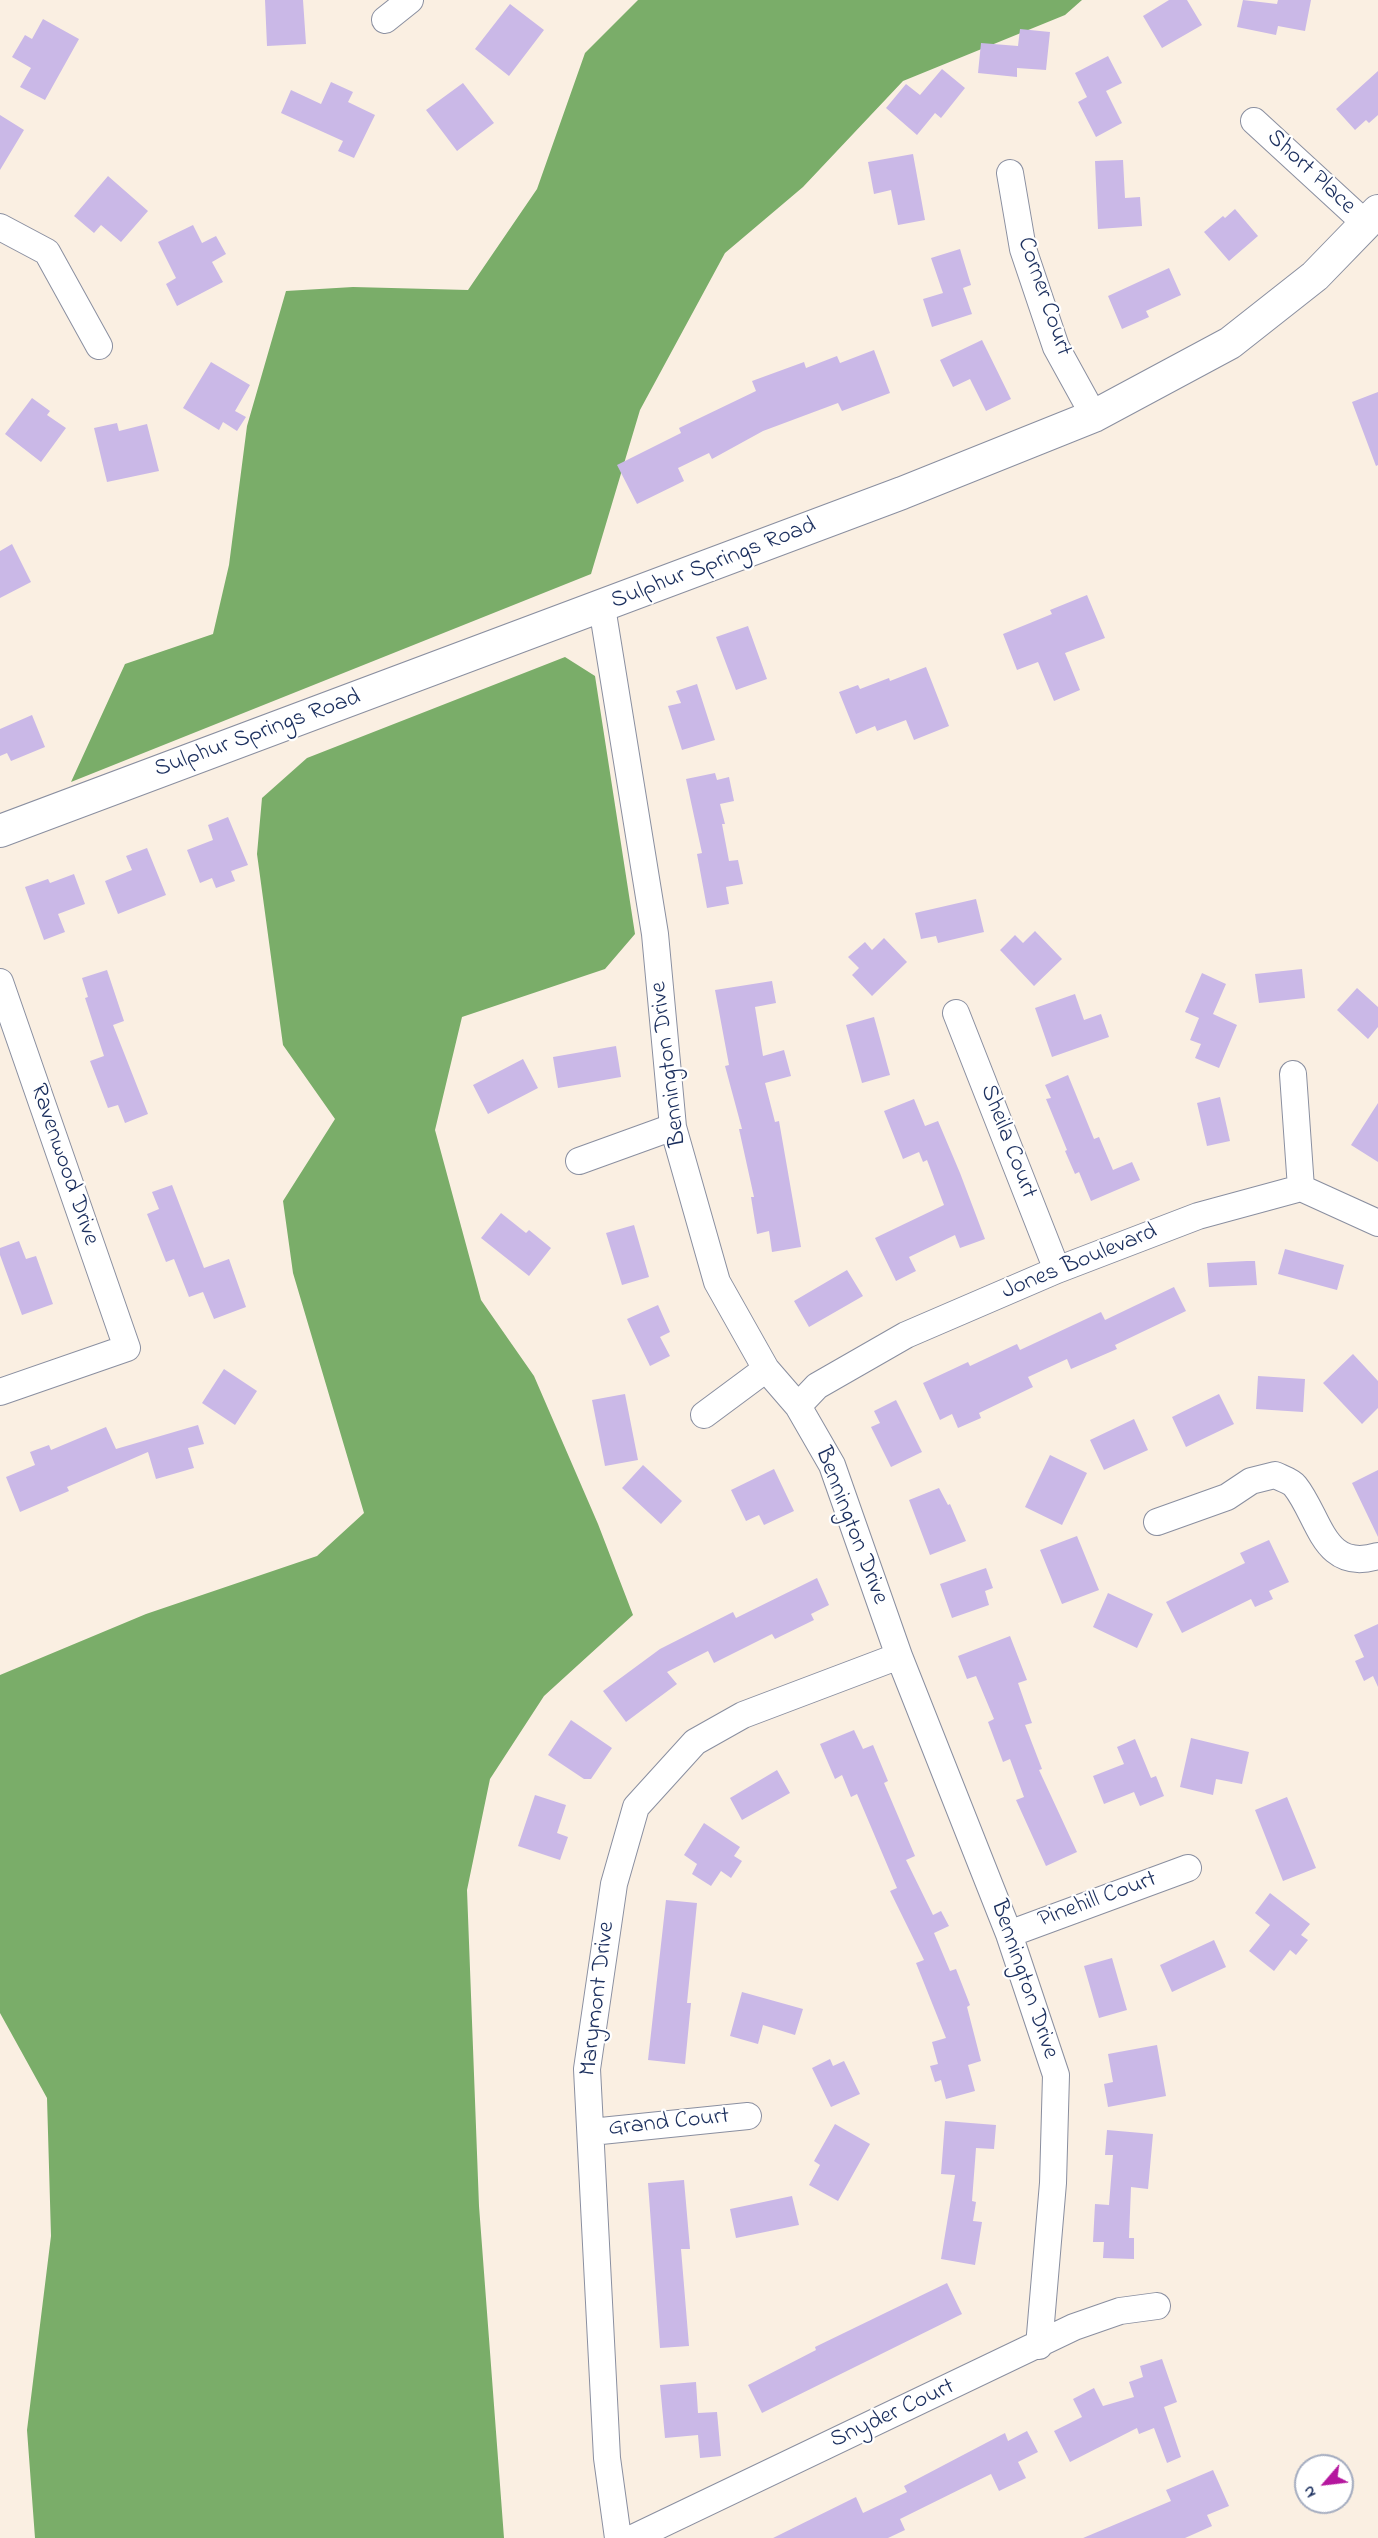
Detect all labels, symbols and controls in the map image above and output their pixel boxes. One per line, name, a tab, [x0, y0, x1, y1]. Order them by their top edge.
street label: Short Place	[1259, 124, 1361, 222]
street label: Corner Court	[1009, 234, 1077, 360]
street label: Sulphur Springs Road	[607, 513, 821, 617]
street label: Sulphur Springs Road	[151, 684, 365, 786]
street label: Bennington Drive	[646, 980, 694, 1148]
street label: Ravenwood Drive	[22, 1080, 104, 1250]
street label: Sheila Court	[972, 1081, 1042, 1203]
street label: Jones Boulevard	[998, 1219, 1162, 1307]
street label: Bennington Drive	[807, 1443, 893, 1609]
street label: Pinehill Court	[1035, 1866, 1161, 1936]
street label: Bennington Drive	[982, 1897, 1064, 2063]
street label: Marymont Drive	[575, 1920, 623, 2078]
street label: Grand Court	[607, 2103, 731, 2145]
street label: Snyder Court	[826, 2374, 960, 2456]
north arrow	[1294, 2454, 1354, 2514]
text: N	[1297, 2481, 1323, 2502]

